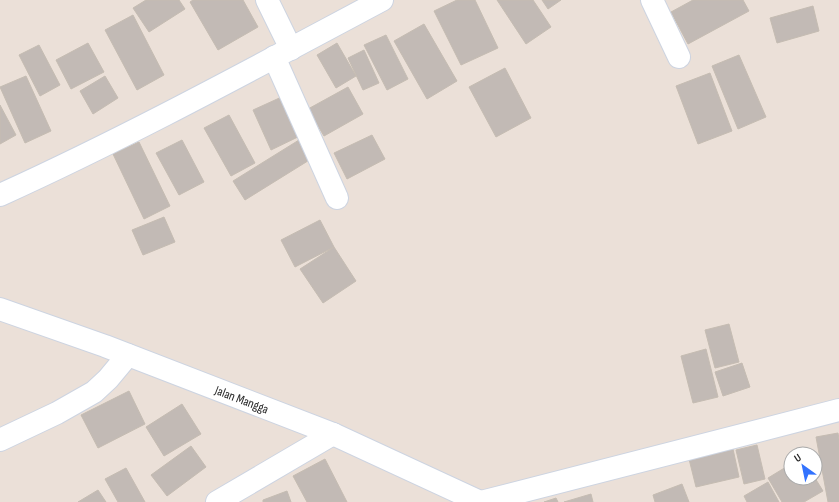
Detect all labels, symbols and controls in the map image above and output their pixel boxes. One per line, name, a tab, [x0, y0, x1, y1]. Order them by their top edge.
street label: Jalan Mangga	[212, 382, 271, 417]
north arrow	[783, 446, 823, 486]
text: U	[792, 451, 804, 465]

